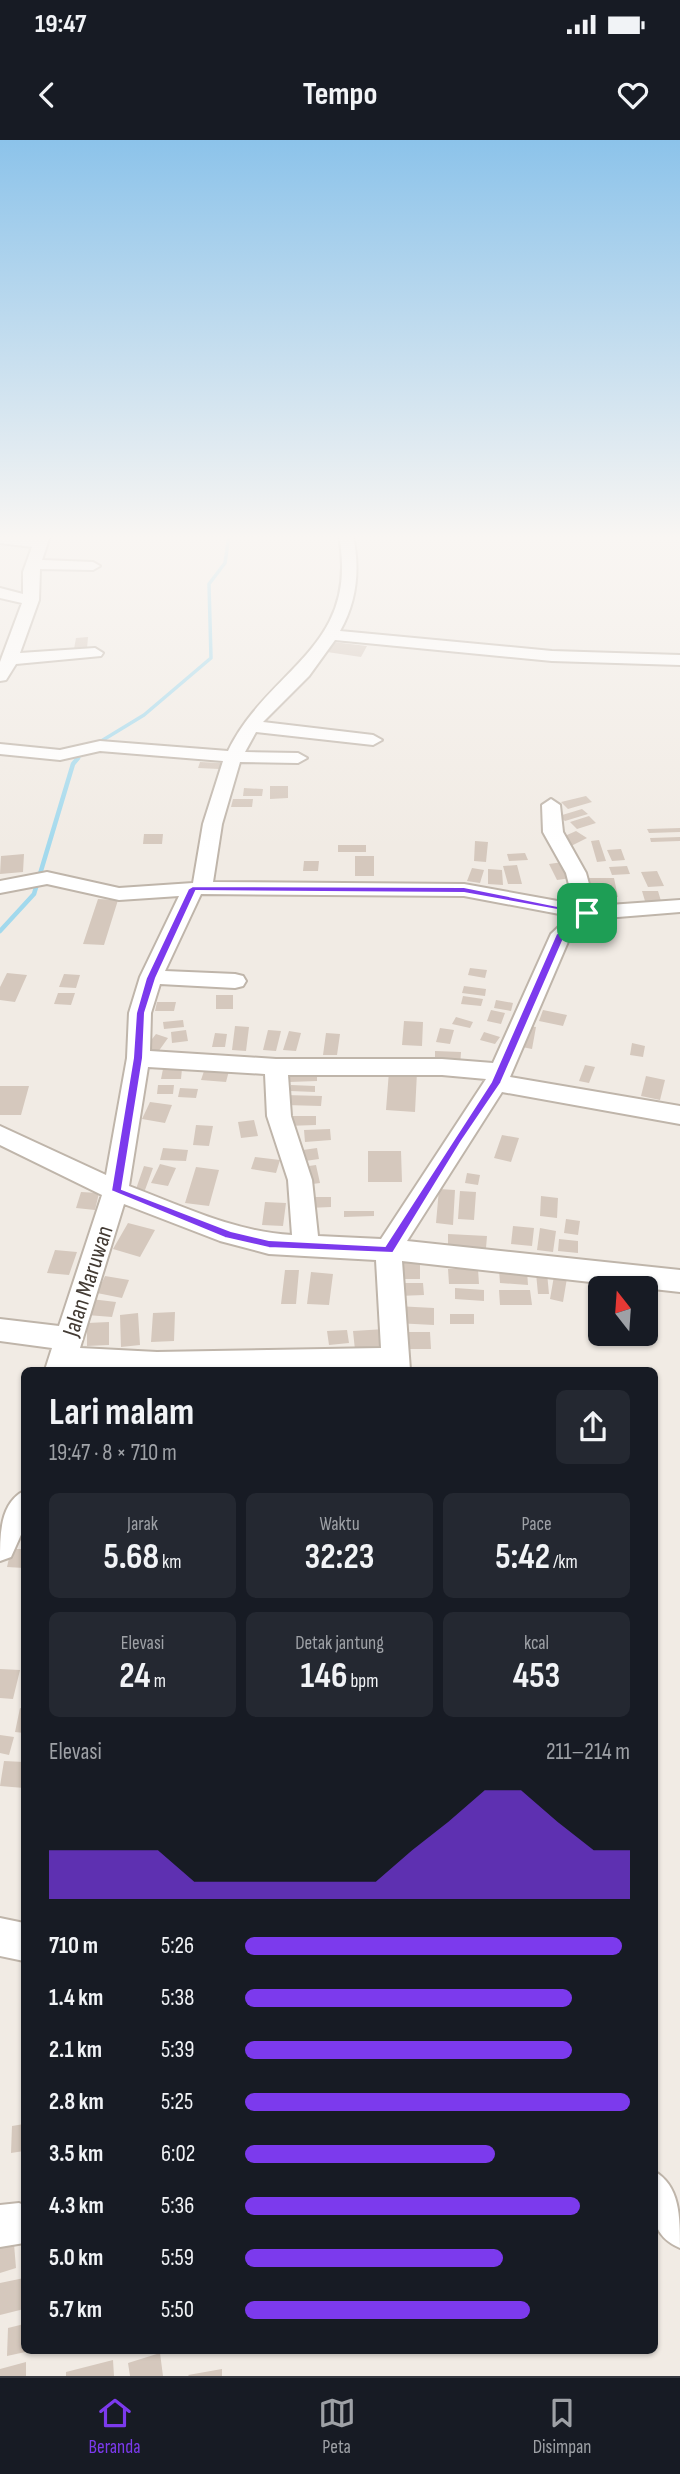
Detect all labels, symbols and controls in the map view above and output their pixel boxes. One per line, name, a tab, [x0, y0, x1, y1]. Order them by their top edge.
text: 19:47	[35, 9, 86, 40]
text: Tempo	[303, 75, 377, 114]
icon: back	[28, 76, 66, 114]
icon: heart	[614, 76, 652, 114]
pin	[557, 883, 617, 943]
icon: arrive	[568, 894, 606, 932]
street label: Jalan Maruwan	[56, 1222, 120, 1341]
north arrow	[588, 1276, 658, 1346]
map controls	[588, 1276, 658, 1346]
text: Lari malam	[49, 1390, 194, 1435]
button: share	[556, 1390, 630, 1464]
text: 19:47 · 8 × 710 m	[49, 1439, 177, 1467]
text: Jarak	[127, 1513, 158, 1536]
text: Waktu	[319, 1513, 360, 1536]
text: Pace	[521, 1513, 552, 1536]
text: 5.68	[103, 1536, 159, 1579]
text: 32:23	[305, 1536, 374, 1579]
text: 5:42	[495, 1536, 550, 1579]
text: km	[159, 1551, 182, 1574]
text: /km	[550, 1551, 578, 1574]
text: Elevasi	[121, 1632, 164, 1655]
text: Detak jantung	[295, 1632, 384, 1655]
text: kcal	[524, 1632, 549, 1655]
text: 24	[119, 1655, 151, 1698]
text: 146	[301, 1655, 347, 1698]
text: 453	[513, 1655, 560, 1698]
text: m	[151, 1670, 166, 1693]
text: bpm	[347, 1670, 378, 1693]
text: Elevasi	[49, 1738, 102, 1766]
text: 211–214 m	[546, 1738, 630, 1766]
text: 710 m	[49, 1932, 98, 1960]
text: 5:26	[161, 1932, 194, 1960]
text: 1.4 km	[49, 1984, 103, 2012]
text: 5:38	[161, 1984, 194, 2012]
text: 2.1 km	[49, 2036, 102, 2064]
text: 5:39	[161, 2036, 194, 2064]
text: 2.8 km	[49, 2088, 104, 2116]
text: 5:25	[161, 2088, 193, 2116]
text: 3.5 km	[49, 2140, 103, 2168]
text: 6:02	[161, 2140, 195, 2168]
text: 4.3 km	[49, 2192, 104, 2220]
text: 5:36	[161, 2192, 194, 2220]
text: 5.0 km	[49, 2244, 103, 2272]
text: 5:59	[161, 2244, 194, 2272]
text: 5.7 km	[49, 2296, 102, 2324]
text: 5:50	[161, 2296, 194, 2324]
tab: Beranda	[89, 2394, 140, 2459]
tab: Peta	[318, 2394, 356, 2459]
tab: Disimpan	[533, 2394, 591, 2459]

